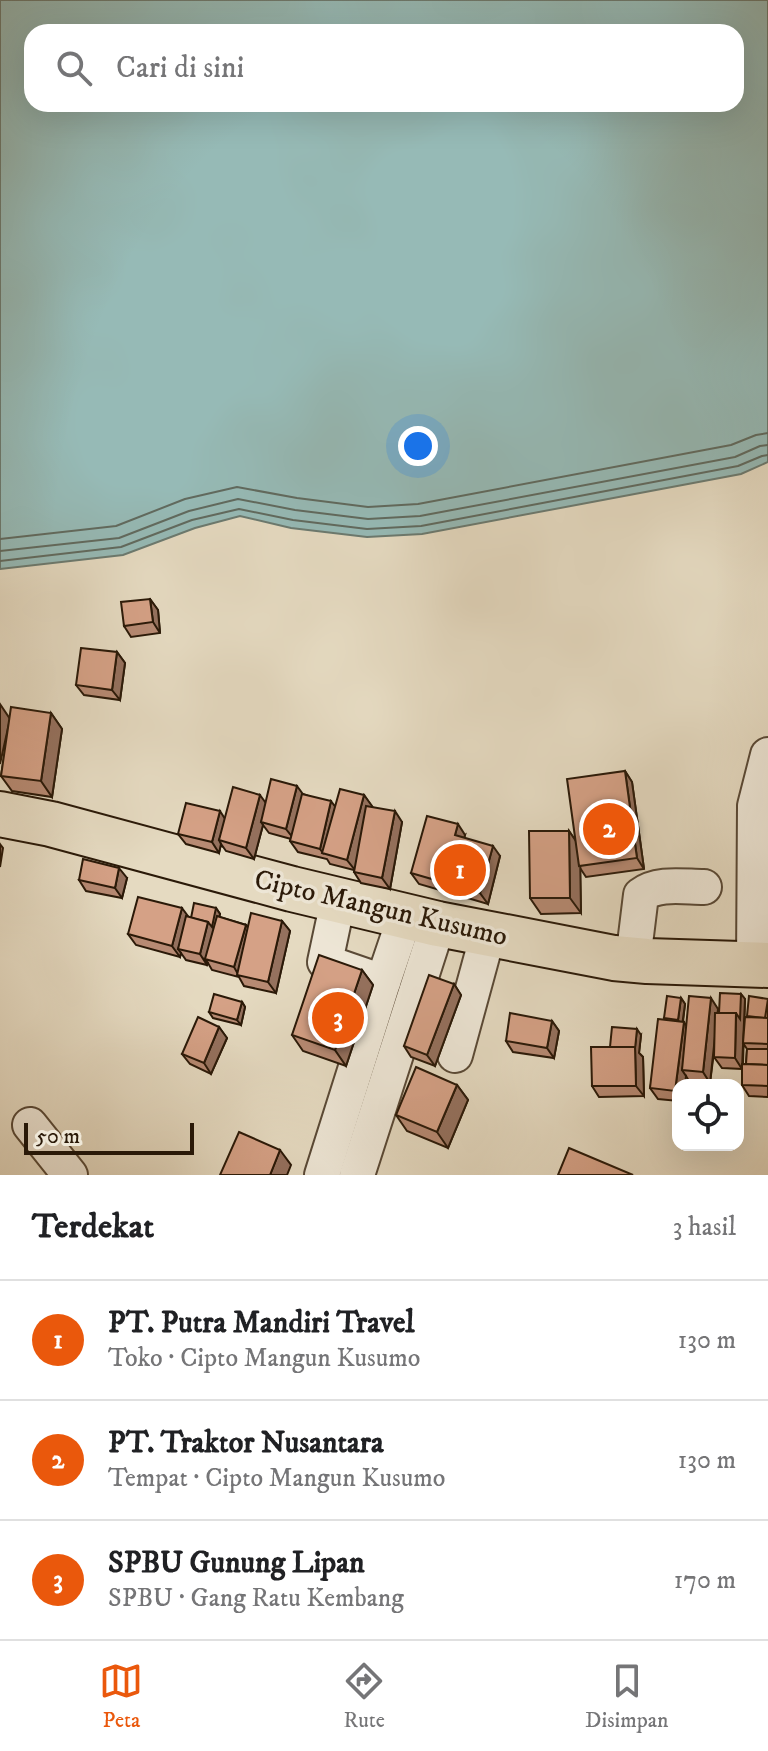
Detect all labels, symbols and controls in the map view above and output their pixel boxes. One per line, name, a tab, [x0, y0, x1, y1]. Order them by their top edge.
search box	[24, 24, 744, 112]
icon: search	[52, 46, 96, 90]
text: Cari di sini	[116, 50, 244, 87]
your location	[398, 426, 438, 466]
pin: 2	[583, 799, 635, 859]
pin: 1	[434, 840, 486, 900]
street label: Cipto Mangun Kusumo	[251, 862, 511, 954]
pin: 3	[312, 988, 364, 1048]
map controls	[672, 1079, 744, 1151]
button: locate	[672, 1079, 744, 1151]
scale bar	[24, 1119, 194, 1155]
text: 50 m	[36, 1123, 80, 1150]
text: Terdekat	[32, 1206, 154, 1248]
text: 3 hasil	[673, 1211, 736, 1244]
text: PT. Putra Mandiri Travel	[108, 1305, 414, 1342]
text: 1	[53, 1324, 63, 1357]
text: 130 m	[678, 1324, 736, 1357]
text: Toko · Cipto Mangun Kusumo	[108, 1342, 420, 1375]
text: PT. Traktor Nusantara	[108, 1425, 384, 1462]
text: 2	[52, 1444, 64, 1477]
text: 130 m	[678, 1444, 736, 1477]
text: Tempat · Cipto Mangun Kusumo	[108, 1462, 445, 1495]
text: SPBU Gunung Lipan	[108, 1545, 365, 1582]
text: 3	[53, 1564, 63, 1597]
text: 170 m	[674, 1564, 736, 1597]
text: SPBU · Gang Ratu Kembang	[108, 1582, 404, 1615]
tab: Peta	[99, 1659, 143, 1734]
tab: Rute	[342, 1659, 386, 1734]
tab: Disimpan	[585, 1659, 669, 1734]

